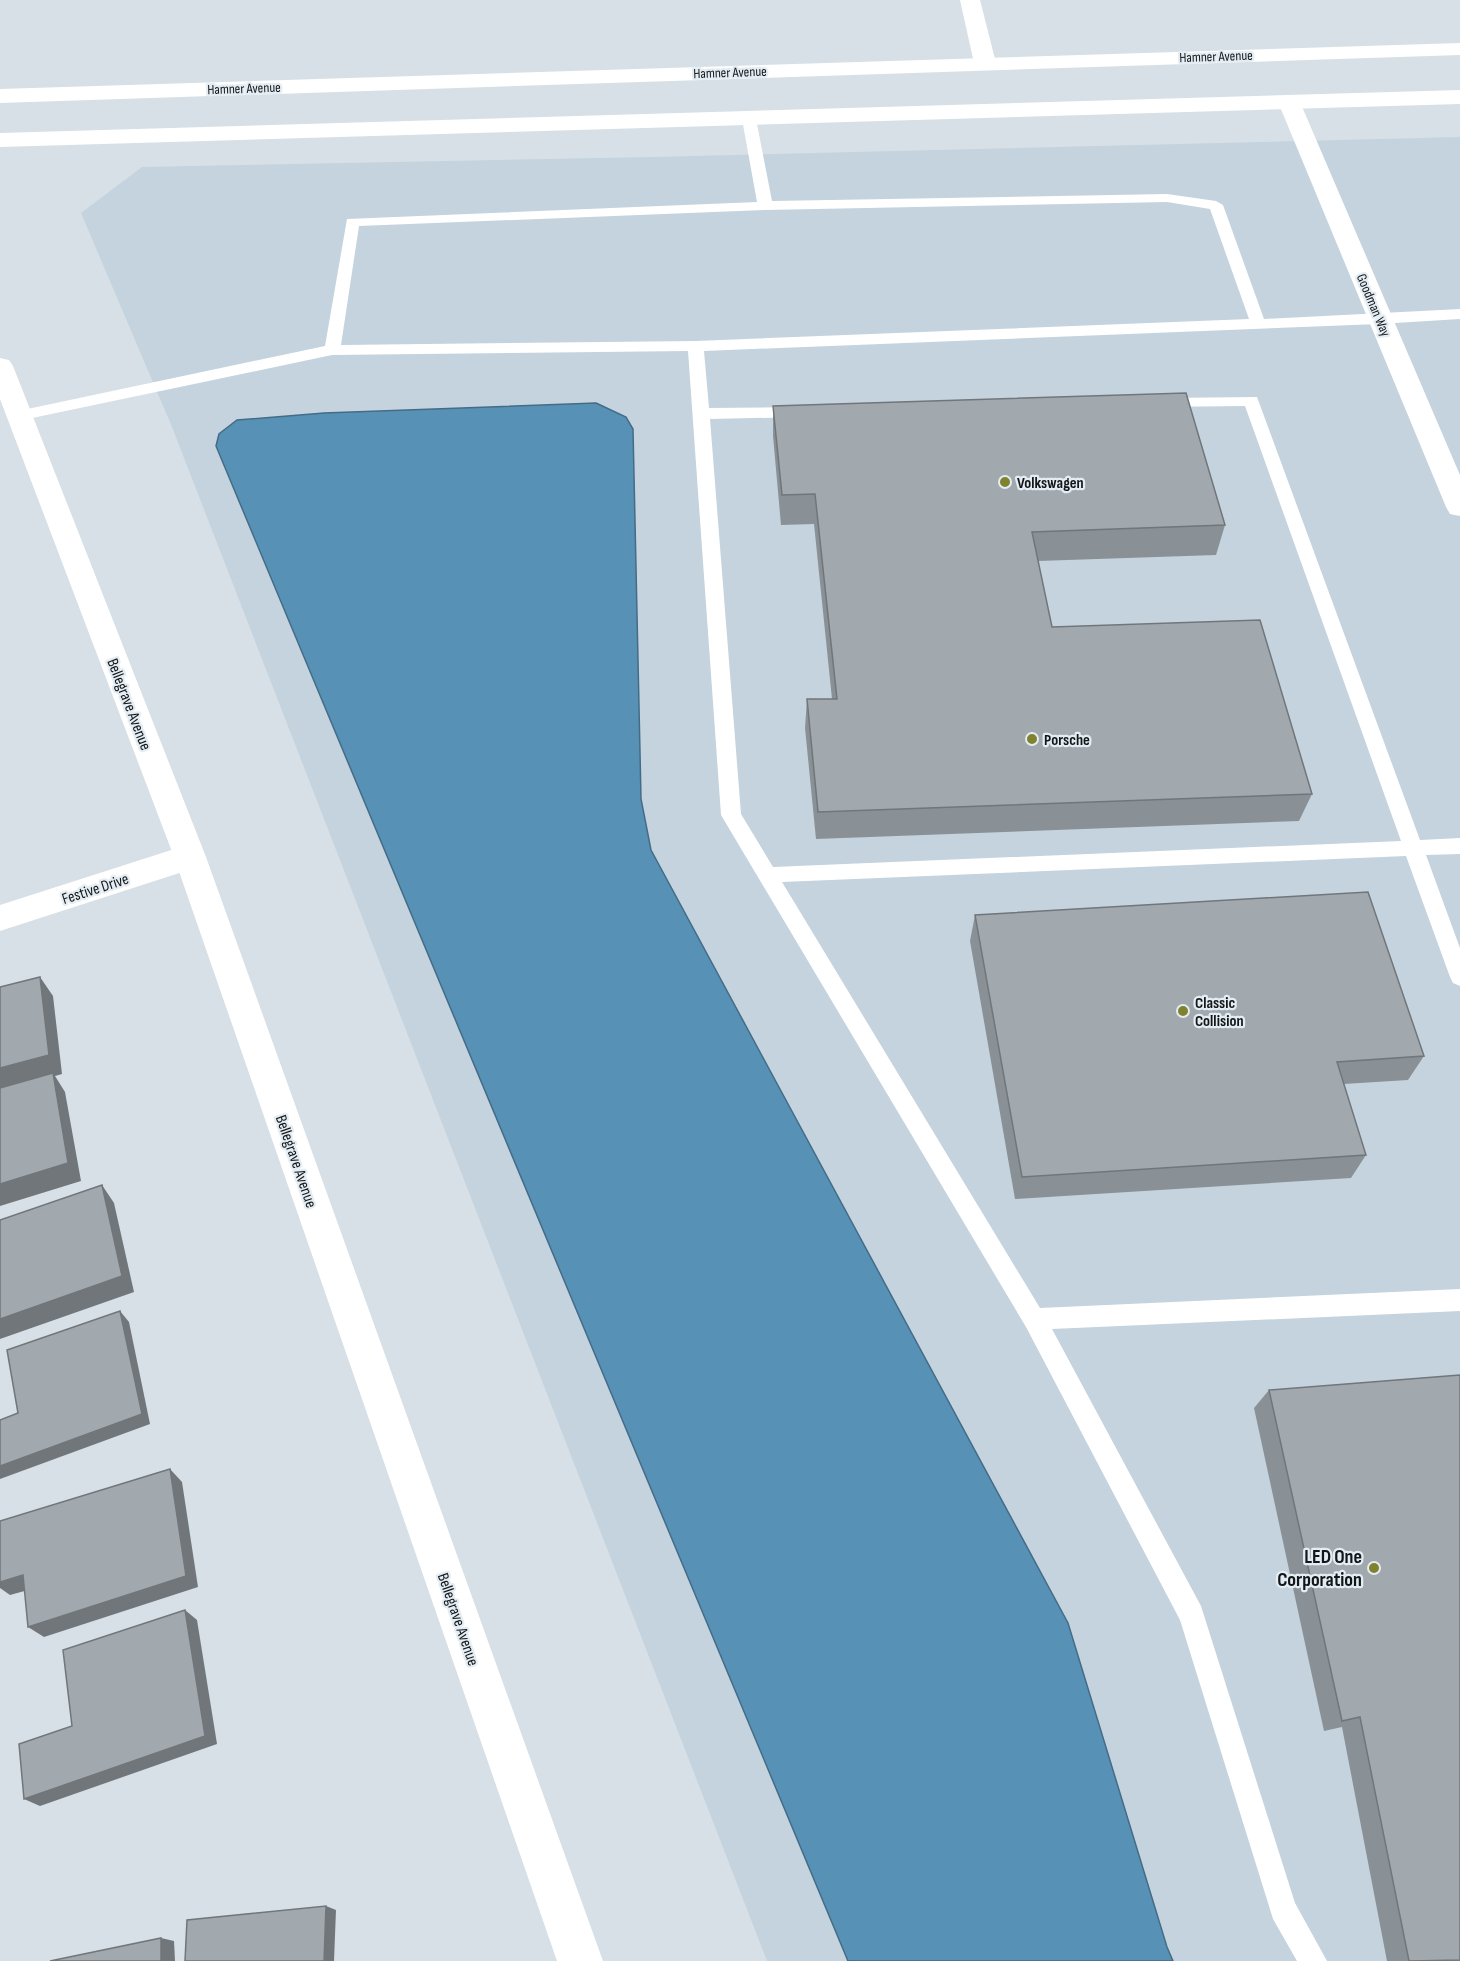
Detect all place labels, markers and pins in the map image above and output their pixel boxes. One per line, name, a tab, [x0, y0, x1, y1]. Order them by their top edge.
place label: Volkswagen	[1017, 474, 1084, 493]
marker: Volkswagen	[998, 475, 1012, 489]
place label: Porsche	[1044, 731, 1090, 750]
marker: Porsche	[1025, 732, 1039, 746]
place label: Classic Collision	[1195, 994, 1244, 1031]
marker: Classic Collision	[1176, 1004, 1190, 1018]
place label: LED One Corporation	[1277, 1545, 1362, 1592]
marker: LED One Corporation	[1367, 1561, 1381, 1575]

